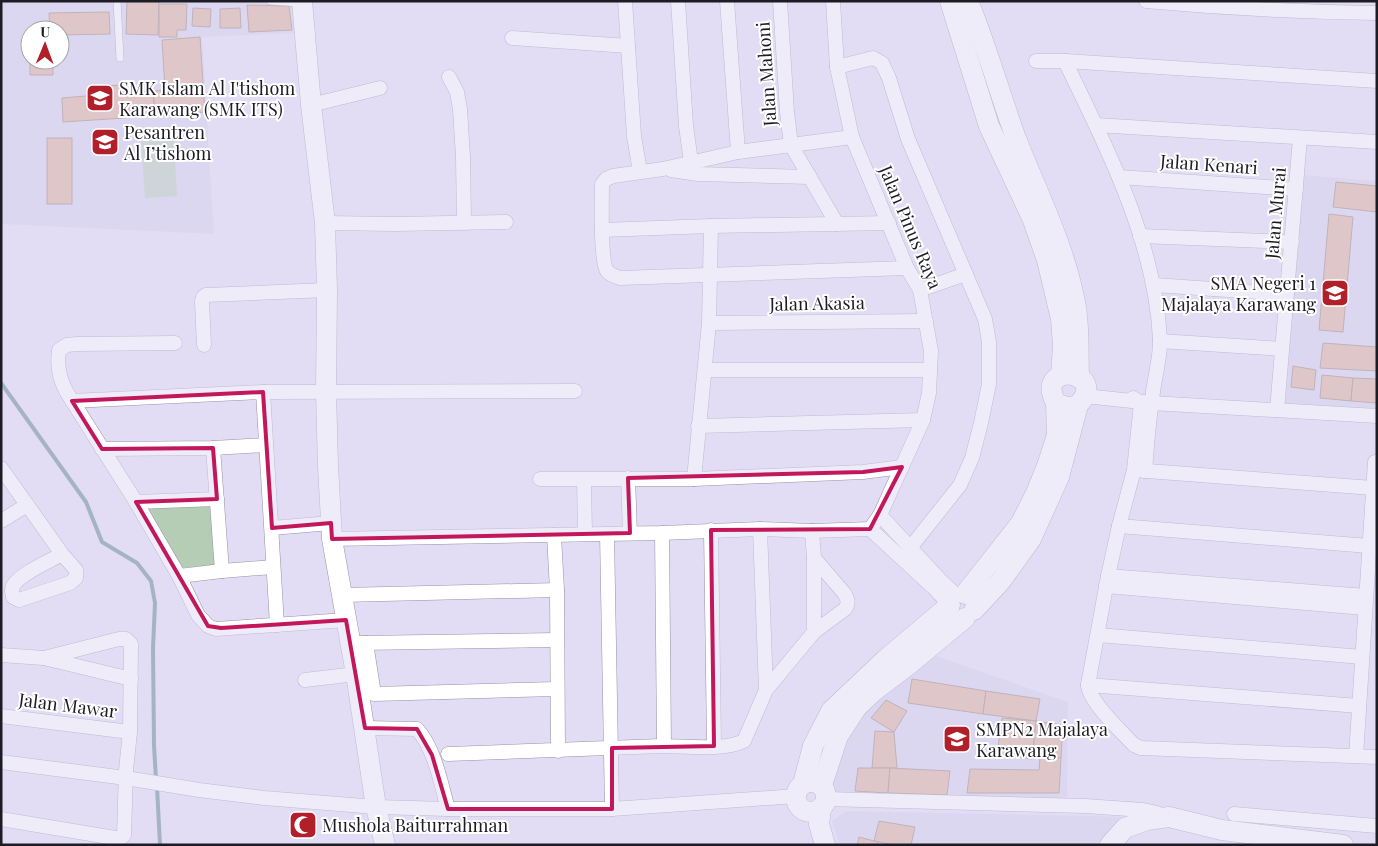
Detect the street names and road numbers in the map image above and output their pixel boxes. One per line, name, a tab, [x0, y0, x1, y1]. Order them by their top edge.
street label: Jalan Mahoni	[750, 21, 782, 128]
street label: Jalan Kenari	[1158, 149, 1259, 179]
street label: Jalan Pinus Raya	[874, 161, 948, 292]
street label: Jalan Murai	[1259, 166, 1291, 261]
street label: Jalan Akasia	[768, 290, 865, 316]
street label: Jalan Mawar	[16, 687, 119, 723]

